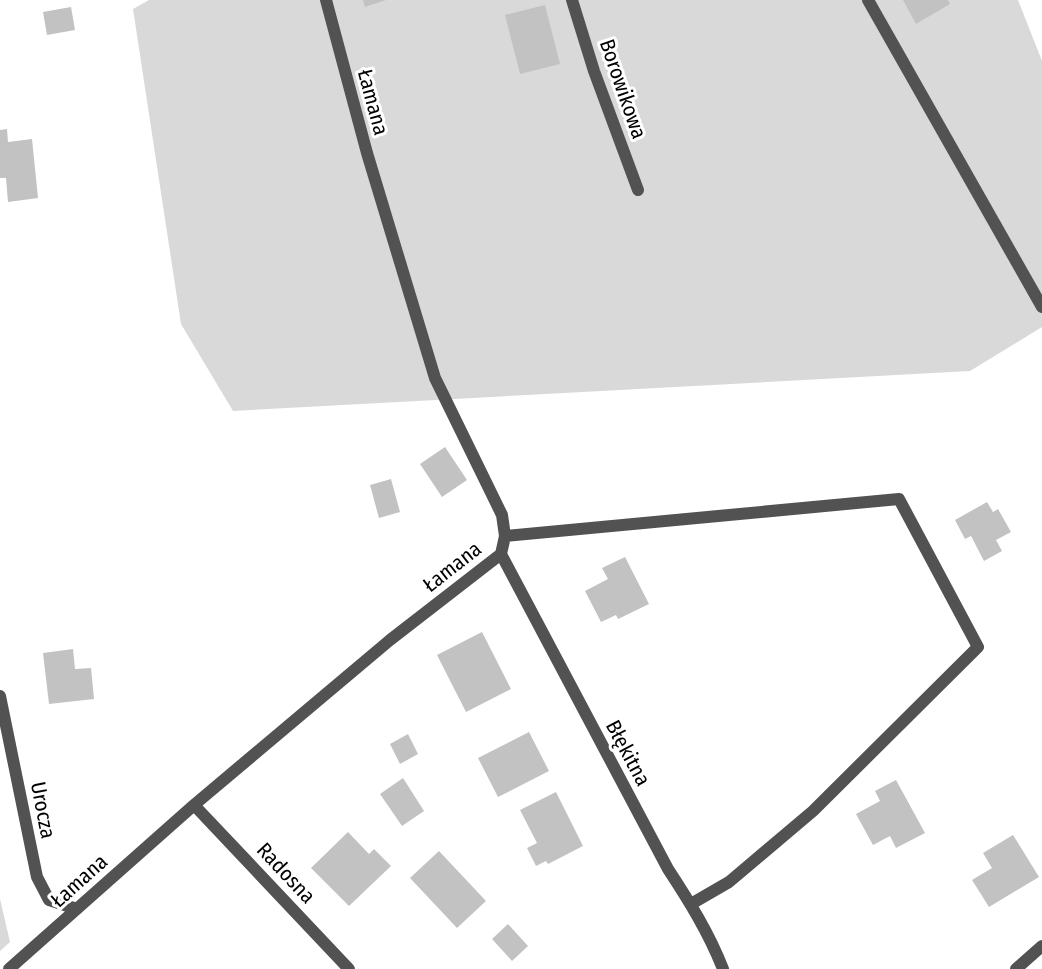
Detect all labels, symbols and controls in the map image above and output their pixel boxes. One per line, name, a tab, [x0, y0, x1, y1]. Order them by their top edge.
street label: Borowikowa	[594, 36, 652, 142]
street label: Łamana	[352, 66, 394, 138]
street label: Łamana	[417, 536, 487, 598]
street label: Błękitna	[600, 716, 656, 790]
street label: Urocza	[25, 779, 61, 841]
street label: Radosna	[251, 837, 321, 909]
street label: Łamana	[45, 849, 113, 913]

